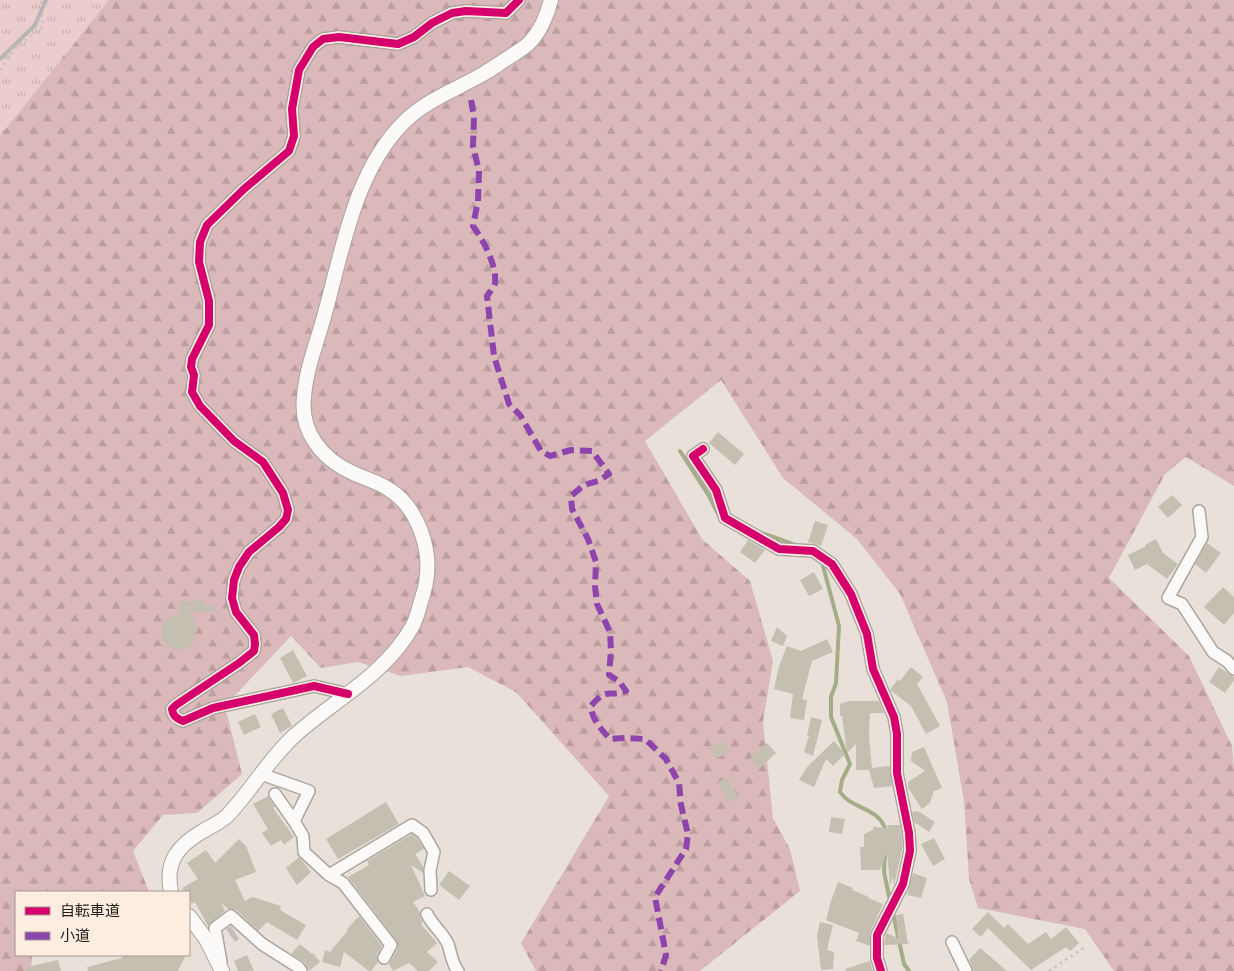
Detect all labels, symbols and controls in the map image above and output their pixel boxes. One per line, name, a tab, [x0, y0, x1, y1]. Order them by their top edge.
legend	[15, 891, 190, 956]
text: 自転車道	[60, 902, 120, 919]
text: 小道	[60, 927, 90, 944]

